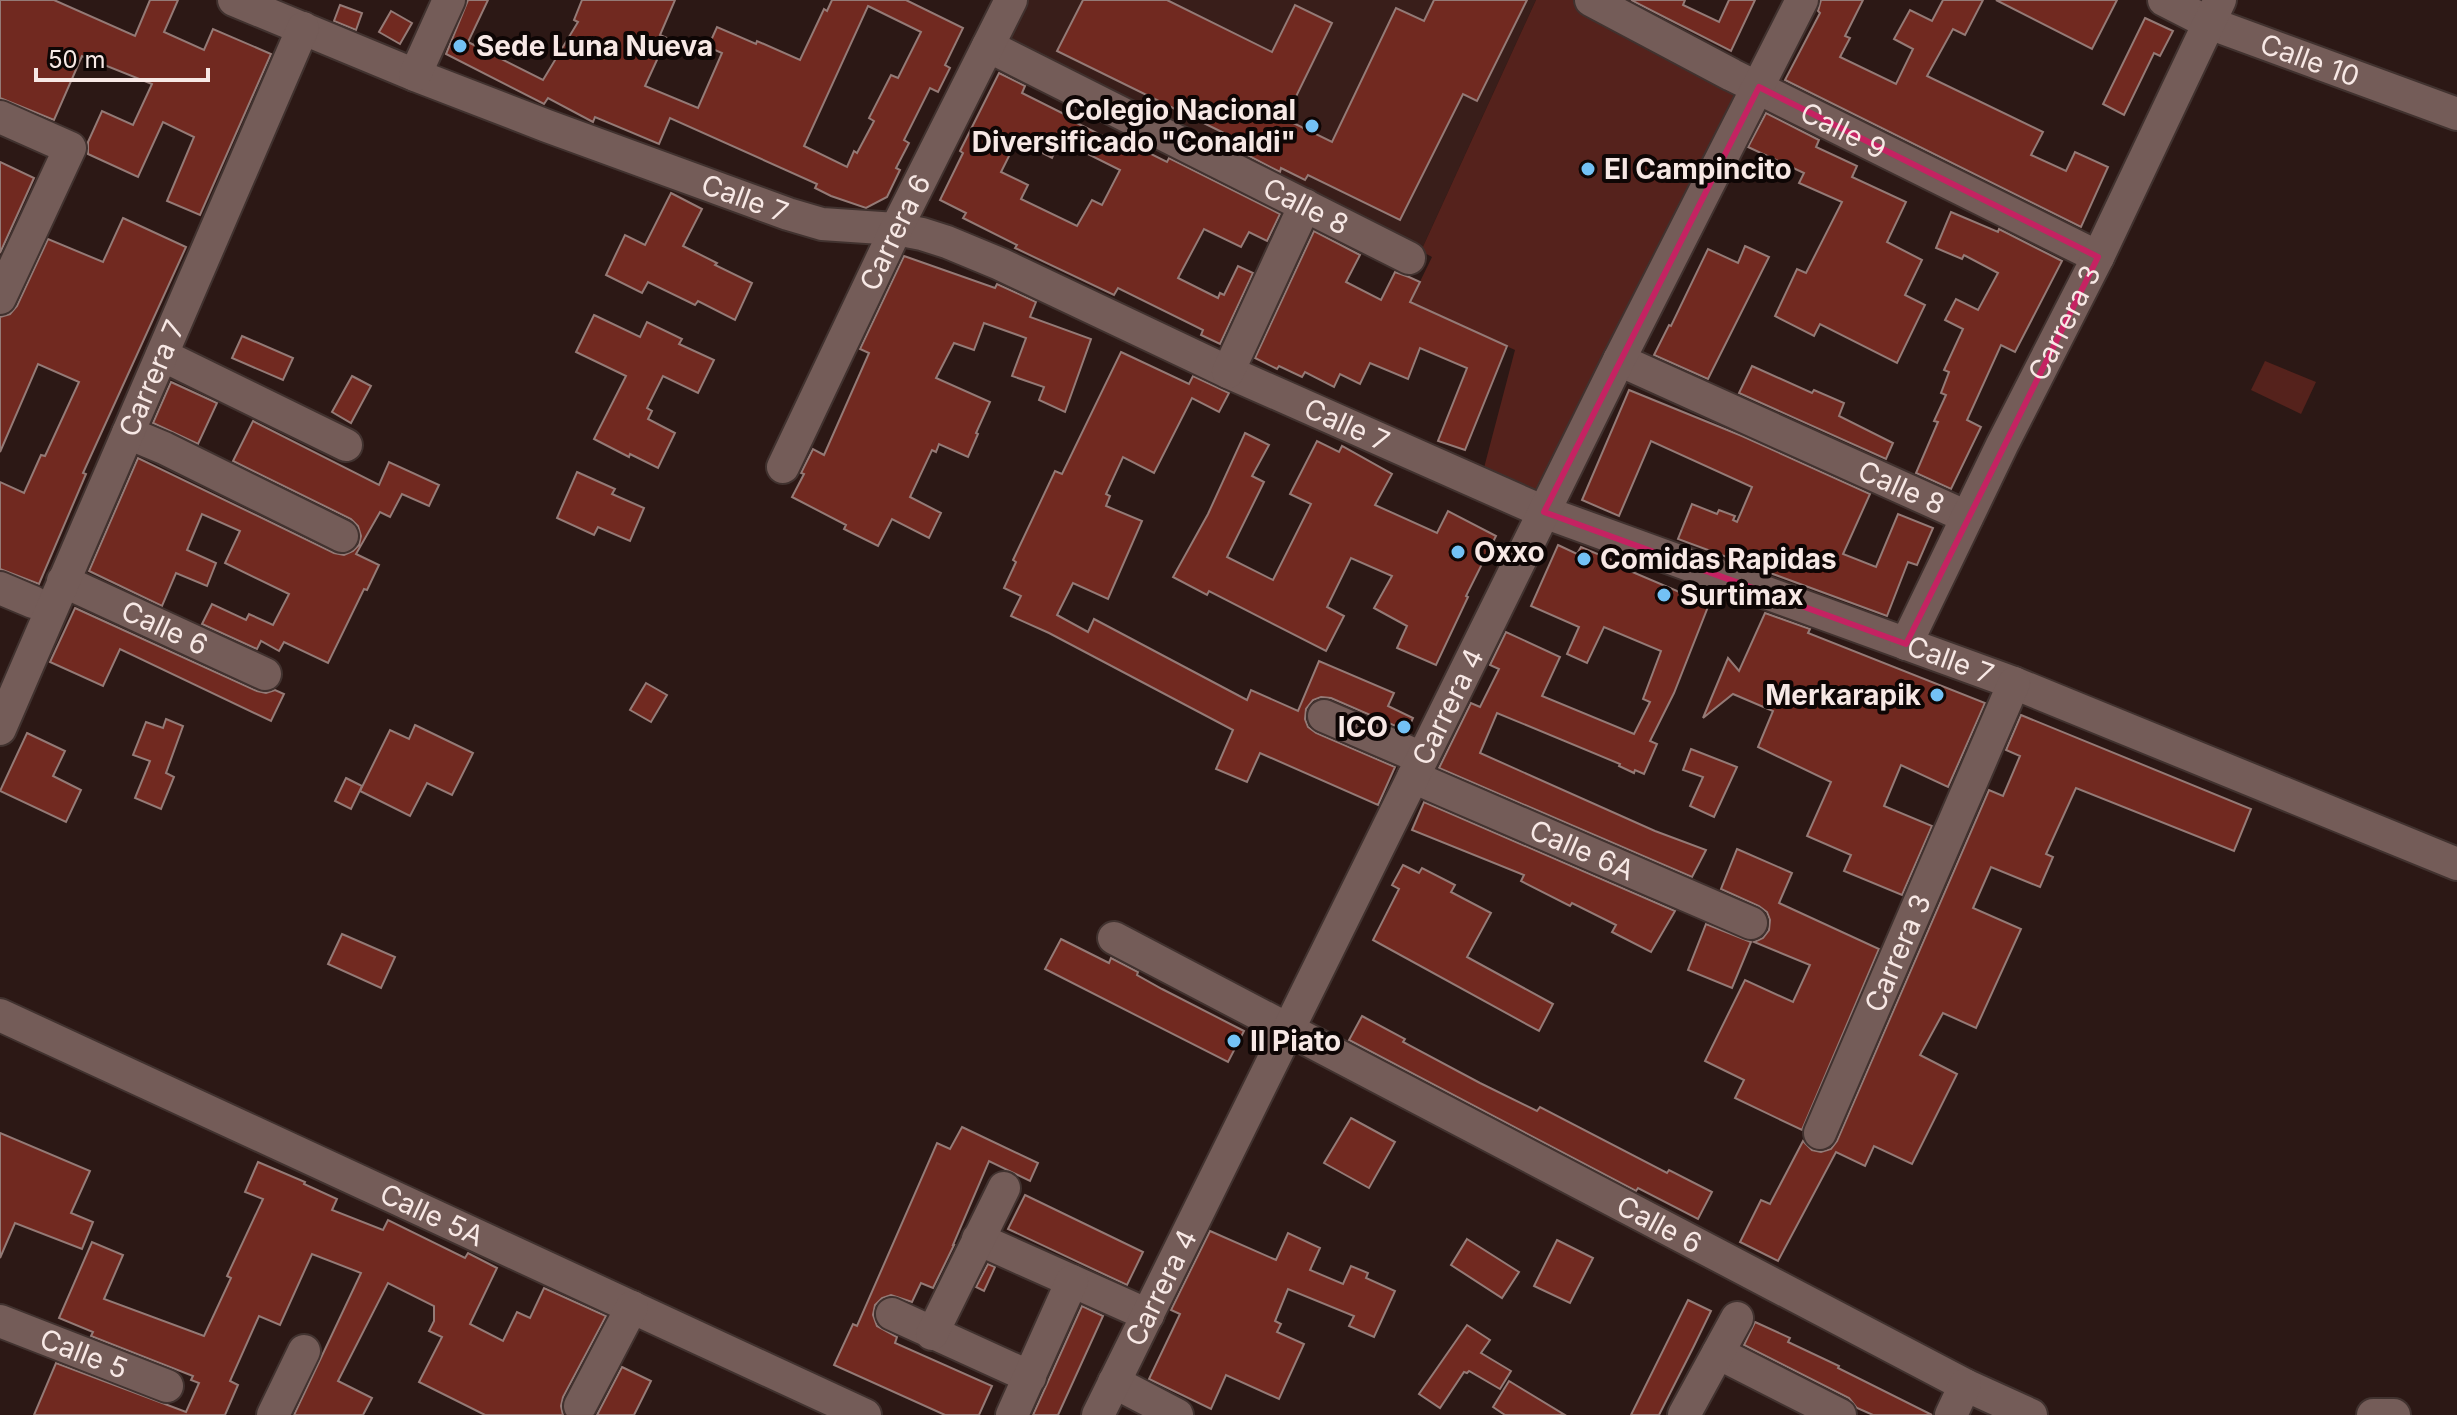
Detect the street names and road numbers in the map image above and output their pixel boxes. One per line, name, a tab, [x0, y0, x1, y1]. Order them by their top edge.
street label: Calle 10	[2256, 26, 2364, 94]
street label: Calle 9	[1795, 95, 1892, 166]
street label: Calle 7	[697, 167, 793, 230]
street label: Carrera 6	[852, 169, 938, 296]
street label: Calle 8	[1258, 170, 1354, 242]
street label: Carrera 3	[2021, 260, 2108, 386]
street label: Carrera 7	[111, 315, 192, 442]
street label: Calle 7	[1299, 391, 1395, 458]
street label: Calle 8	[1853, 453, 1950, 522]
street label: Calle 6	[116, 593, 213, 662]
street label: Calle 7	[1902, 629, 1998, 691]
street label: Carrera 4	[1405, 643, 1491, 771]
street label: Calle 6A	[1524, 812, 1639, 888]
street label: Carrera 3	[1857, 889, 1938, 1017]
street label: Calle 5A	[375, 1176, 489, 1253]
street label: Calle 6	[1611, 1188, 1708, 1261]
street label: Carrera 4	[1118, 1224, 1204, 1352]
street label: Calle 5	[35, 1321, 132, 1386]

